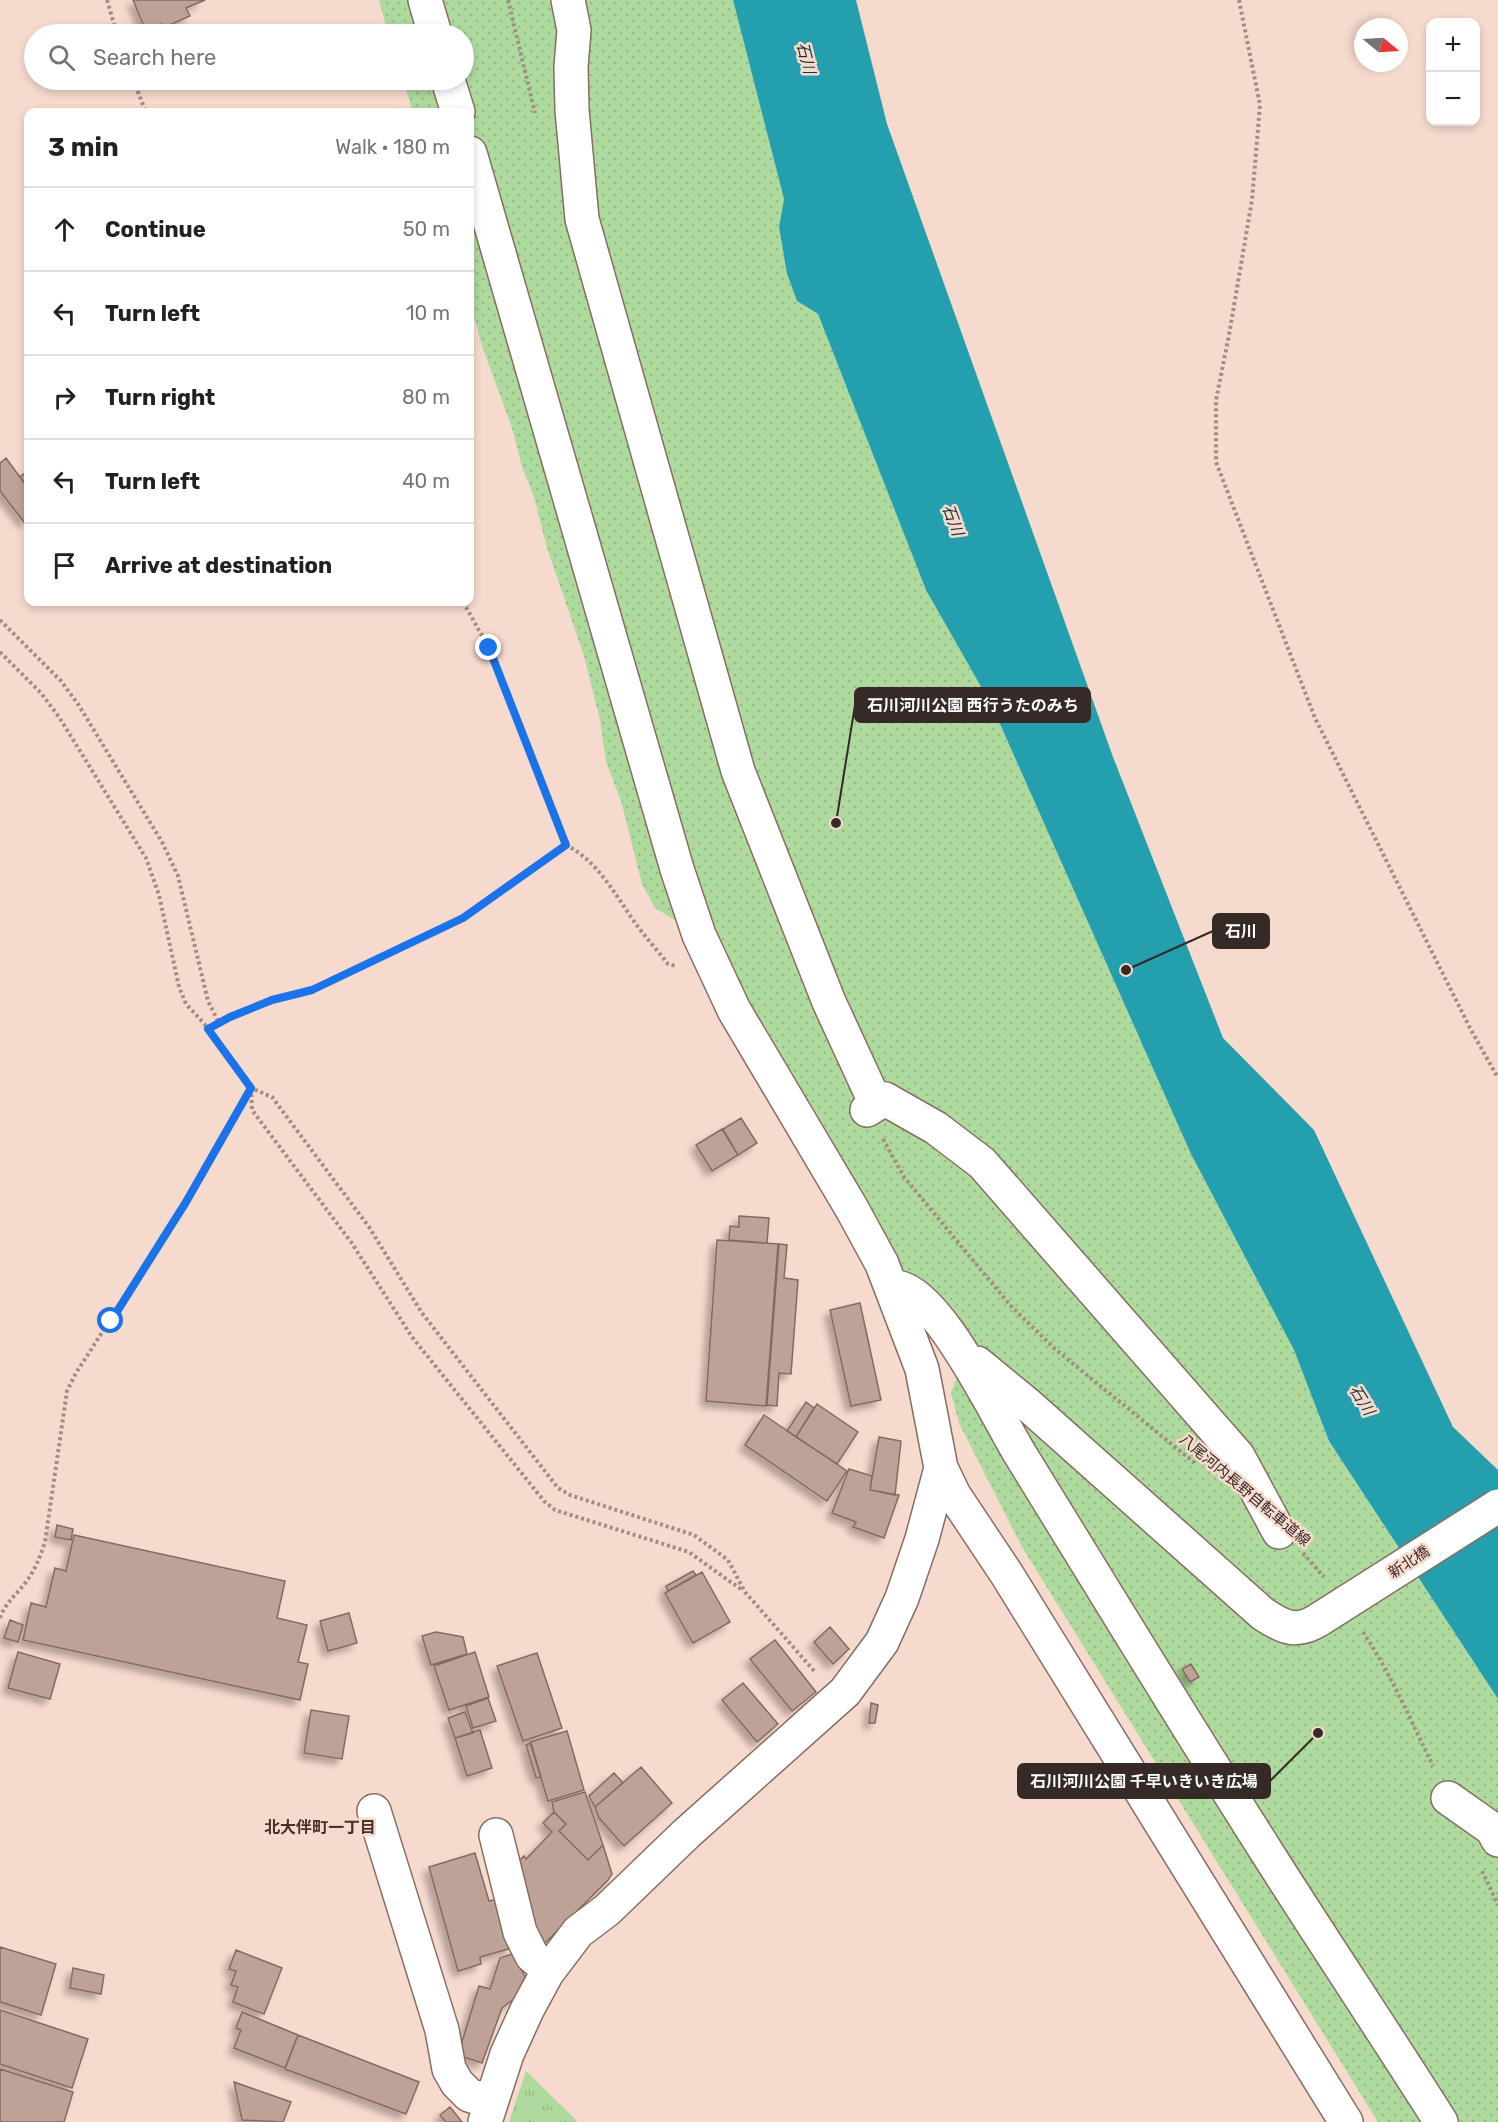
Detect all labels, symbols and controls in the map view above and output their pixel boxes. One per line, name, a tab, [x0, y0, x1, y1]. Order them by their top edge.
north arrow	[1354, 18, 1408, 72]
map controls	[1426, 18, 1480, 126]
button: +	[1426, 18, 1480, 72]
search box	[24, 24, 474, 90]
water label: 石川	[793, 40, 820, 78]
icon: search	[45, 41, 78, 74]
text: Search here	[93, 44, 216, 71]
button: −	[1426, 72, 1480, 126]
text: 3 min	[48, 132, 119, 163]
text: Walk · 180 m	[335, 135, 450, 159]
icon: ahead	[48, 213, 81, 246]
text: Continue	[105, 216, 206, 243]
text: 50 m	[403, 217, 450, 241]
icon: left	[48, 297, 81, 330]
text: Turn left	[105, 300, 200, 327]
text: 10 m	[406, 301, 450, 325]
icon: right	[48, 381, 81, 414]
text: Turn right	[105, 384, 215, 411]
text: 80 m	[402, 385, 450, 409]
icon: left	[48, 465, 81, 498]
text: Turn left	[105, 468, 200, 495]
text: 40 m	[402, 469, 450, 493]
water label: 石川	[938, 502, 968, 540]
icon: arrive	[48, 549, 81, 582]
text: Arrive at destination	[105, 552, 332, 579]
route end	[475, 634, 501, 660]
callout: 石川河川公園 西行うたのみち	[855, 688, 1090, 722]
text: 石川河川公園 西行うたのみち	[867, 696, 1079, 715]
callout: 石川	[1213, 914, 1269, 948]
text: 石川	[1225, 922, 1257, 941]
route start	[97, 1307, 123, 1333]
water label: 石川	[1345, 1381, 1380, 1420]
street label: 八尾河内長野自転車道線	[1176, 1430, 1314, 1550]
street label: 新北橋	[1385, 1542, 1433, 1582]
callout: 石川河川公園 千早いきいき広場	[1018, 1764, 1270, 1798]
text: 石川河川公園 千早いきいき広場	[1030, 1772, 1258, 1791]
district label: 北大伴町一丁目	[264, 1818, 376, 1837]

